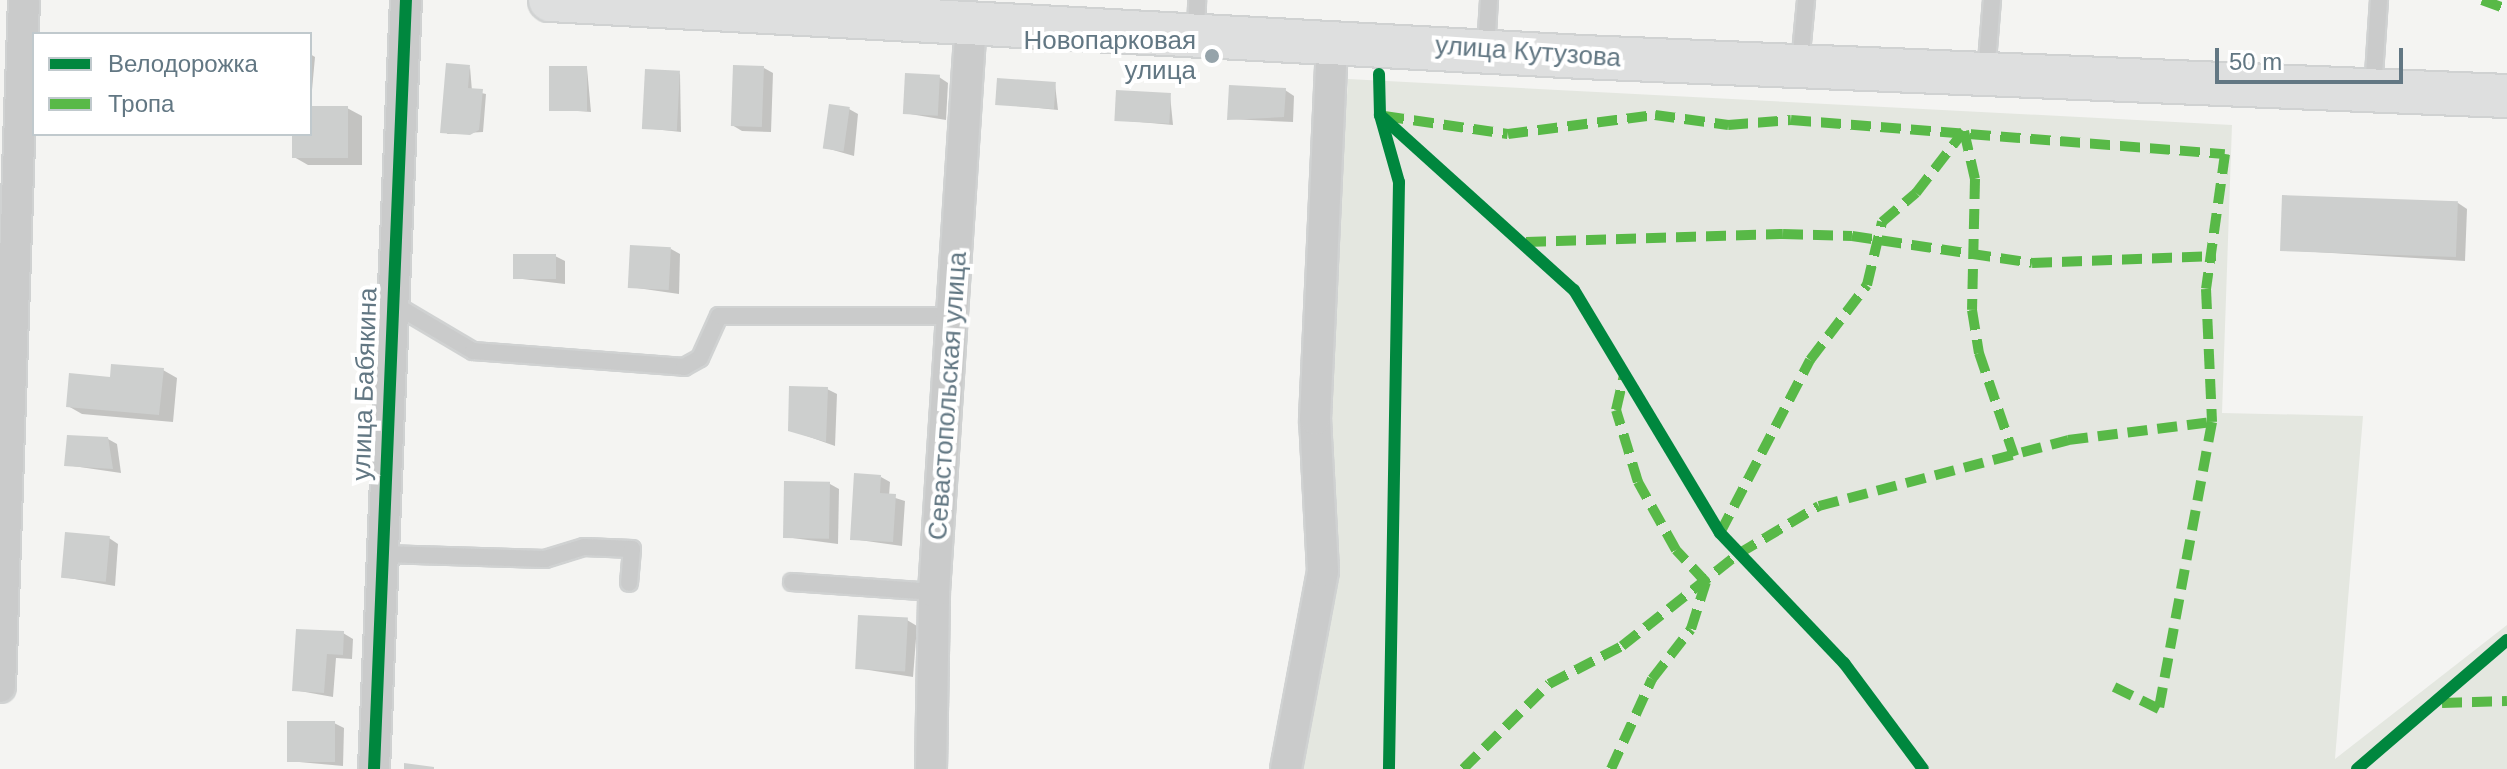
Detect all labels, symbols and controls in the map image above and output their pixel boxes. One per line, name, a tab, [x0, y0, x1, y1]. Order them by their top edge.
place label: Новопарковая улица	[1024, 25, 1196, 86]
street label: улица Кутузова	[1434, 30, 1622, 74]
legend	[32, 32, 312, 136]
scale bar	[2219, 32, 2407, 82]
marker: Новопарковая улица	[1203, 47, 1221, 65]
text: 50 m	[2229, 48, 2282, 75]
text: Велодорожка	[108, 50, 258, 77]
text: Тропа	[108, 90, 174, 117]
street label: Севастопольская улица	[922, 251, 974, 541]
street label: улица Бабякина	[346, 287, 384, 481]

